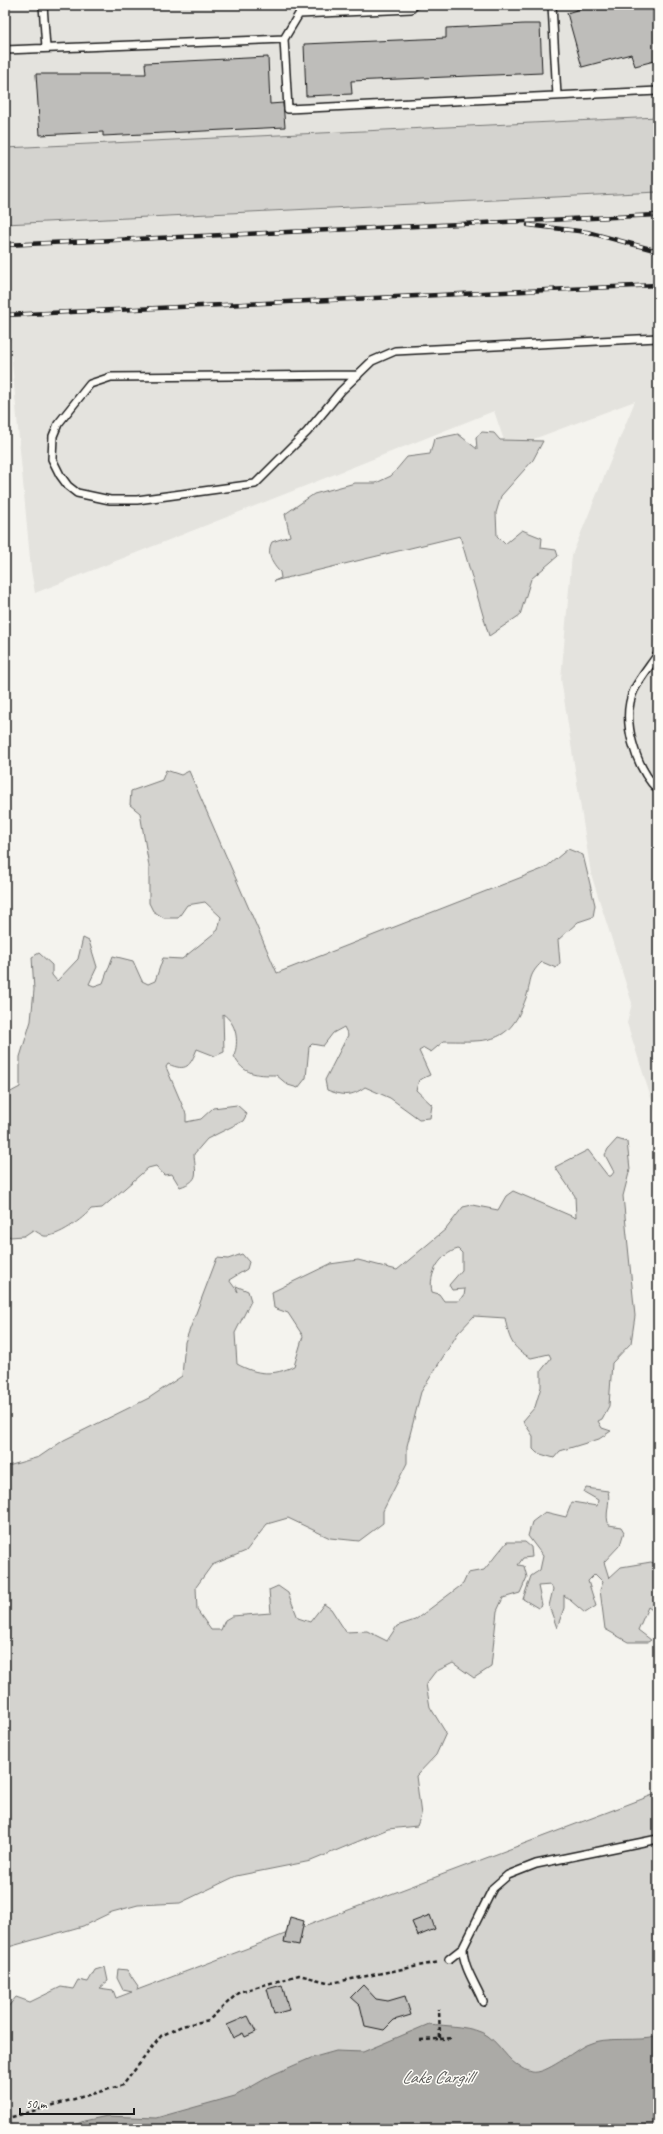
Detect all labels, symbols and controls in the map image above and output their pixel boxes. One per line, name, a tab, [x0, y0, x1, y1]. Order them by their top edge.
water label: Lake Cargill	[402, 2066, 478, 2088]
scale bar	[20, 2090, 134, 2116]
text: 50 m	[26, 2096, 48, 2112]

